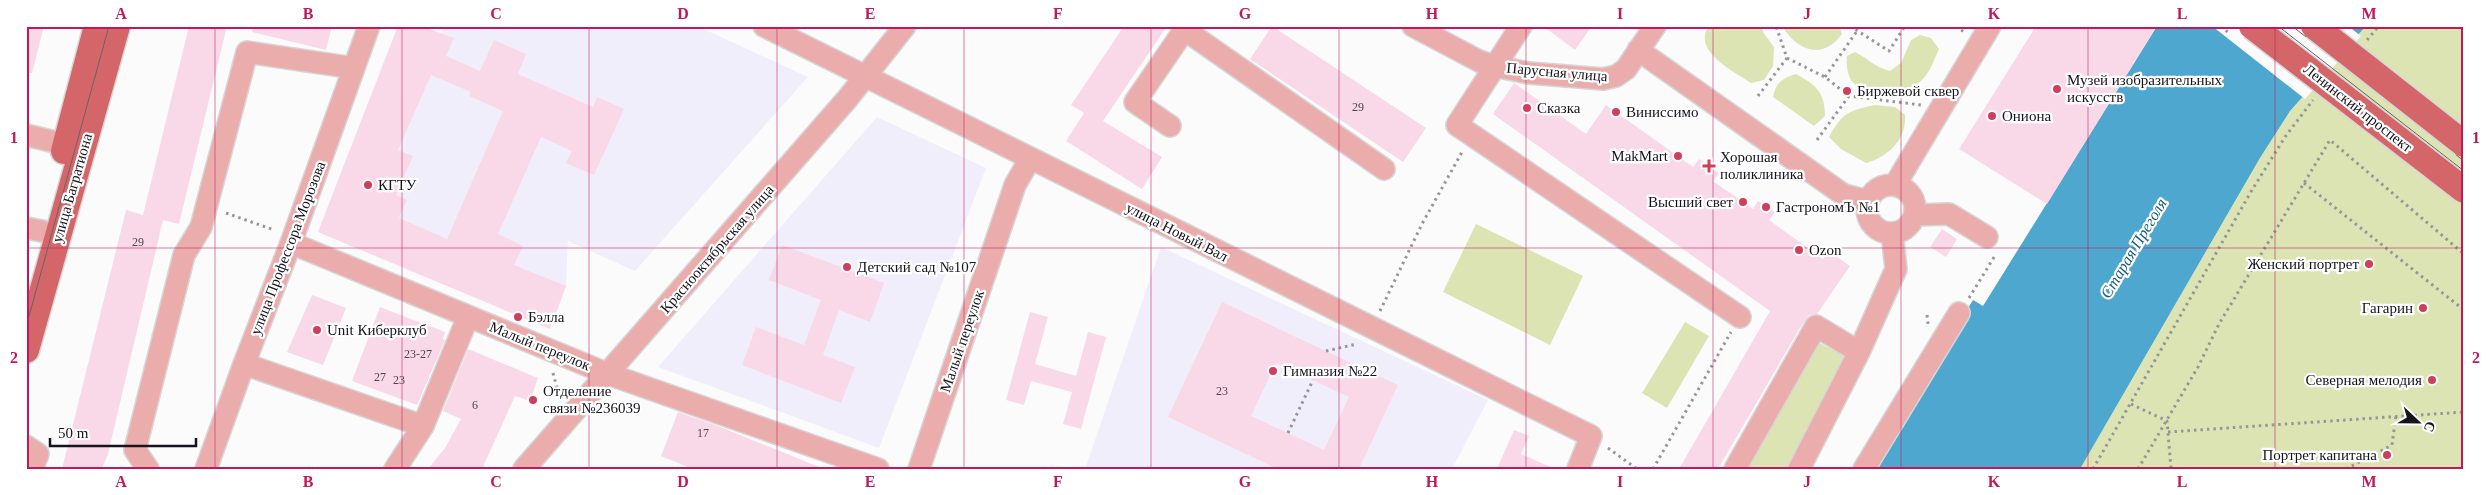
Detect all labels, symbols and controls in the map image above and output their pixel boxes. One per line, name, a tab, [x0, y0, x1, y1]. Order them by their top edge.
text: A	[115, 5, 127, 22]
text: B	[303, 5, 314, 22]
text: C	[490, 5, 502, 22]
text: D	[677, 5, 689, 22]
text: E	[865, 5, 875, 22]
text: F	[1053, 5, 1063, 22]
text: G	[1239, 5, 1252, 22]
text: H	[1426, 5, 1439, 22]
text: I	[1617, 5, 1623, 22]
text: J	[1803, 5, 1811, 22]
text: K	[1988, 5, 2001, 22]
text: L	[2177, 5, 2187, 22]
text: M	[2361, 5, 2377, 22]
street label: Парусная улица	[1506, 60, 1609, 84]
street label: Ленинский проспект	[2301, 61, 2416, 156]
place label: Музей изобразительных искусств	[2067, 72, 2223, 105]
place label: Биржевой сквер	[1857, 83, 1959, 99]
marker: Музей изобразительных искусств	[2051, 83, 2063, 95]
marker: Биржевой сквер	[1841, 85, 1853, 97]
house number: 29	[1352, 100, 1364, 114]
place label: Сказка	[1537, 100, 1581, 116]
marker: Сказка	[1521, 102, 1533, 114]
place label: Виниссимо	[1626, 104, 1698, 120]
marker: Виниссимо	[1610, 106, 1622, 118]
place label: Ониона	[2002, 108, 2051, 124]
marker: Ониона	[1986, 110, 1998, 122]
text: 1	[10, 129, 18, 146]
text: 1	[2472, 129, 2480, 146]
street label: улица Багратиона	[49, 131, 95, 244]
place label: MakMart	[1611, 148, 1669, 164]
place label: Хорошая поликлиника	[1720, 149, 1804, 182]
marker: MakMart	[1672, 150, 1684, 162]
street label: улица Профессора Морозова	[247, 159, 329, 337]
marker: Хорошая поликлиника	[1702, 159, 1716, 173]
place label: КГТУ	[378, 177, 417, 193]
marker: КГТУ	[362, 179, 374, 191]
street label: Краснооктябрьская улица	[657, 182, 777, 316]
place label: Высший свет	[1648, 194, 1733, 210]
water label: Старая Преголя	[2097, 195, 2171, 302]
marker: Высший свет	[1737, 196, 1749, 208]
street label: улица Новый Вал	[1123, 199, 1231, 265]
place label: ГастрономЪ №1	[1776, 199, 1880, 215]
marker: ГастрономЪ №1	[1760, 201, 1772, 213]
house number: 29	[132, 235, 144, 249]
place label: Ozon	[1809, 242, 1842, 258]
marker: Ozon	[1793, 244, 1805, 256]
place label: Женский портрет	[2248, 256, 2359, 272]
marker: Женский портрет	[2363, 258, 2375, 270]
place label: Детский сад №107	[857, 259, 977, 275]
marker: Детский сад №107	[841, 261, 853, 273]
street label: Малый переулок	[937, 287, 987, 394]
place label: Гагарин	[2362, 300, 2413, 316]
marker: Гагарин	[2417, 302, 2429, 314]
place label: Бэлла	[528, 309, 565, 325]
marker: Бэлла	[512, 311, 524, 323]
street label: Малый переулок	[487, 319, 593, 374]
place label: Unit Киберклуб	[327, 322, 427, 338]
marker: Unit Киберклуб	[311, 324, 323, 336]
house number: 23-27	[404, 347, 432, 361]
text: 2	[10, 349, 18, 366]
text: 2	[2472, 349, 2480, 366]
place label: Гимназия №22	[1283, 363, 1377, 379]
marker: Гимназия №22	[1267, 365, 1279, 377]
house number: 27	[374, 370, 386, 384]
place label: Северная мелодия	[2305, 372, 2422, 388]
house number: 23	[393, 373, 405, 387]
marker: Северная мелодия	[2426, 374, 2438, 386]
place label: Отделение связи №236039	[543, 383, 640, 416]
house number: 23	[1216, 384, 1228, 398]
marker: Отделение связи №236039	[527, 394, 539, 406]
house number: 6	[472, 398, 478, 412]
north arrow	[2392, 398, 2442, 448]
scale bar	[50, 415, 196, 447]
text: С	[2421, 419, 2438, 434]
text: 50 m	[58, 425, 89, 441]
house number: 17	[697, 426, 709, 440]
place label: Портрет капитана	[2263, 447, 2377, 463]
marker: Портрет капитана	[2381, 449, 2393, 461]
text: A	[115, 473, 127, 490]
text: B	[303, 473, 314, 490]
text: C	[490, 473, 502, 490]
text: D	[677, 473, 689, 490]
text: E	[865, 473, 875, 490]
text: F	[1053, 473, 1063, 490]
text: G	[1239, 473, 1252, 490]
text: H	[1426, 473, 1439, 490]
text: I	[1617, 473, 1623, 490]
text: J	[1803, 473, 1811, 490]
text: K	[1988, 473, 2001, 490]
text: L	[2177, 473, 2187, 490]
text: M	[2361, 473, 2377, 490]

